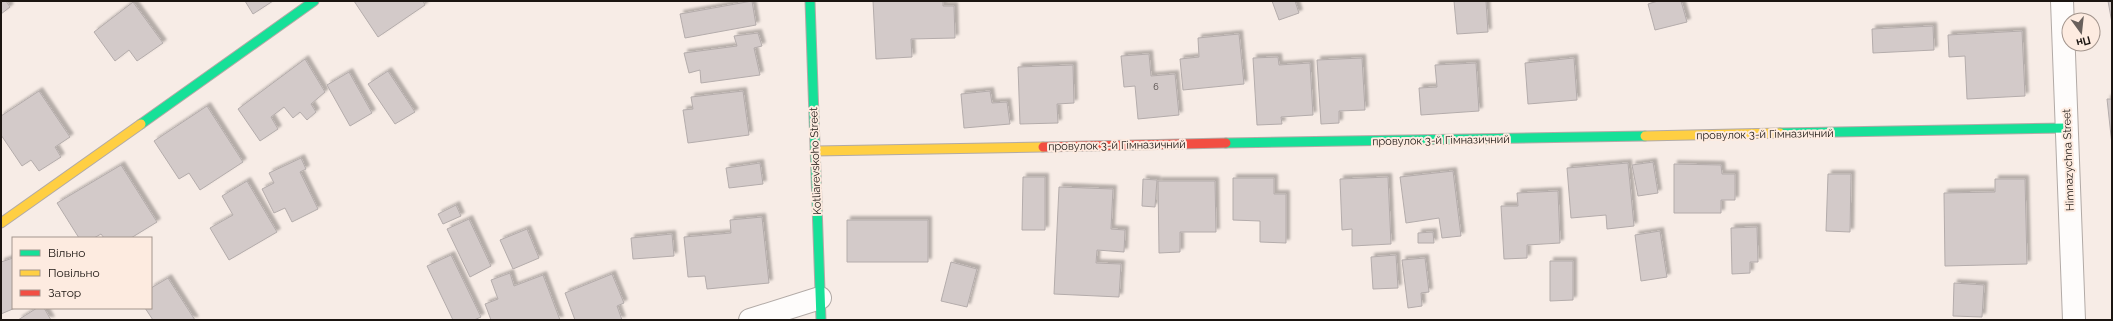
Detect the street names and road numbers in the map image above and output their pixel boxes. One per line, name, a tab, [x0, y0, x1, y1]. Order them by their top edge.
street label: Kotliarevskoho Street	[807, 107, 824, 215]
street label: Himnazychna Street	[2060, 108, 2077, 211]
street label: провулок 3-й Гімназичний	[1696, 127, 1834, 142]
street label: провулок 3-й Гімназичний	[1372, 133, 1510, 148]
street label: провулок 3-й Гімназичний	[1048, 138, 1186, 153]

